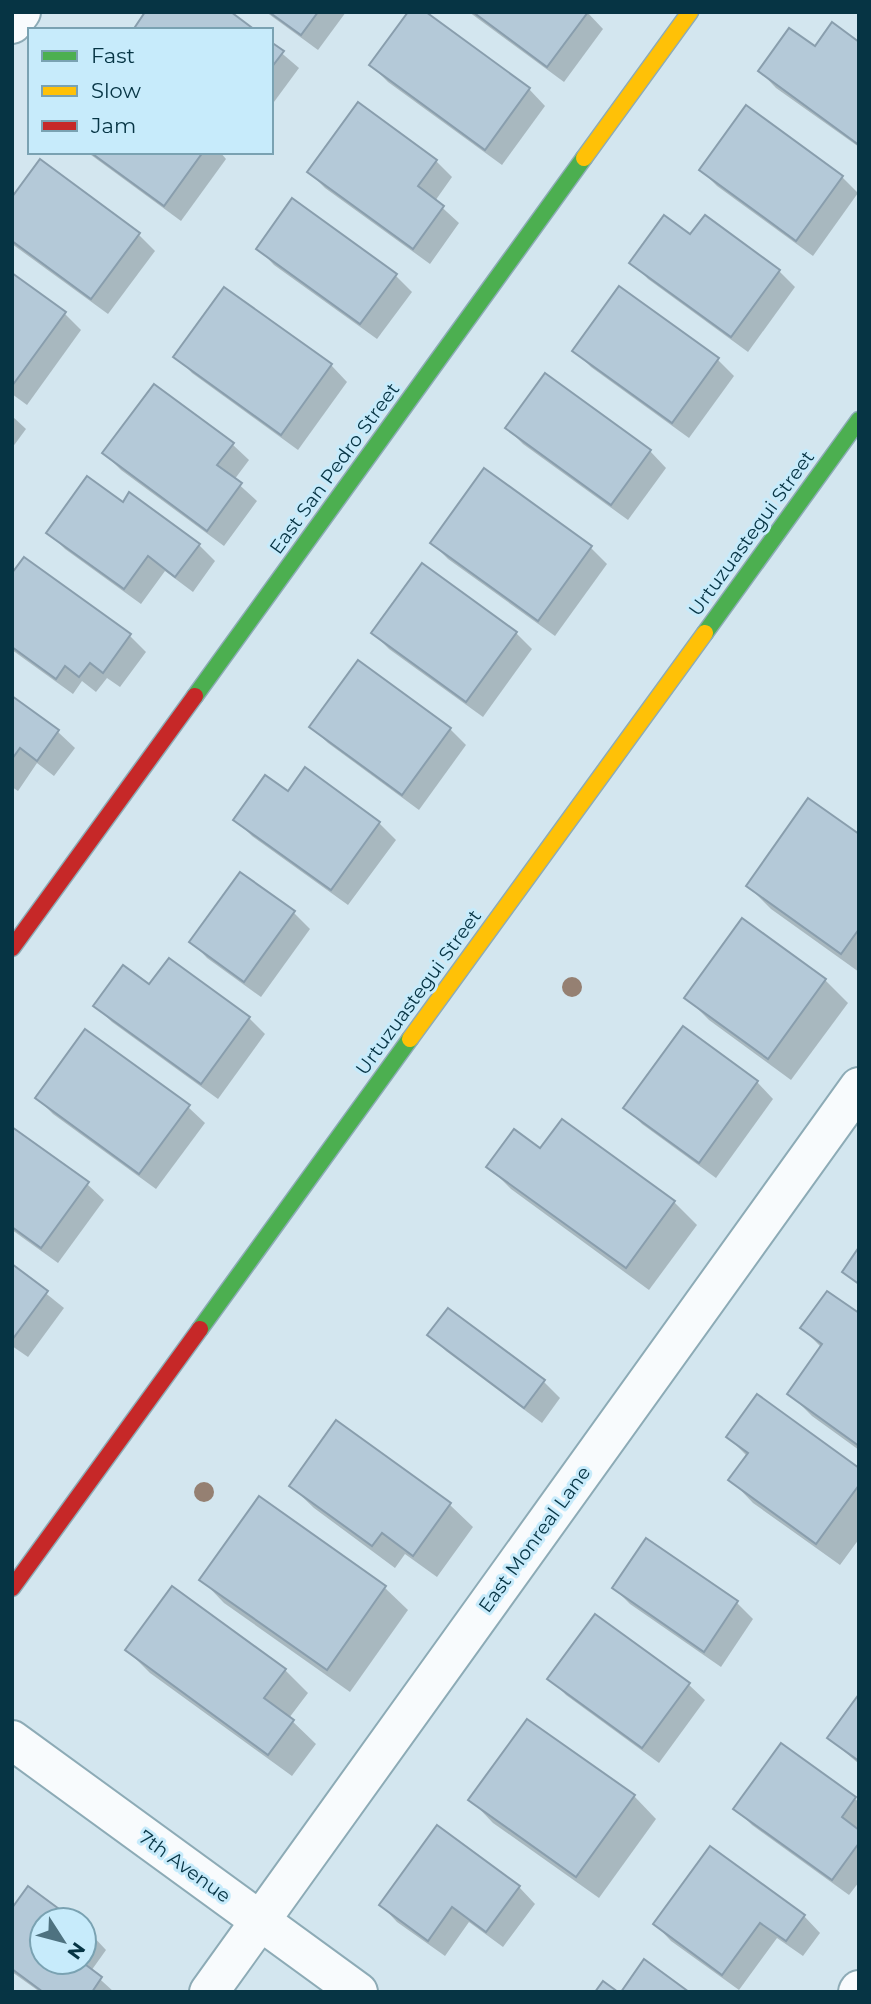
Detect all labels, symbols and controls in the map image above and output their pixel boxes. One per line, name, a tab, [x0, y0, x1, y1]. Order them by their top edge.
legend	[28, 28, 273, 154]
text: Fast	[91, 43, 135, 68]
text: Slow	[91, 78, 141, 103]
text: Jam	[90, 113, 136, 138]
street label: East San Pedro Street	[265, 378, 404, 558]
street label: Urtuzuastegui Street	[684, 446, 819, 620]
street label: Urtuzuastegui Street	[351, 905, 486, 1079]
street label: East Monreal Lane	[474, 1462, 595, 1617]
street label: 7th Avenue	[134, 1825, 235, 1907]
north arrow	[28, 1906, 98, 1976]
text: N	[63, 1938, 90, 1964]

